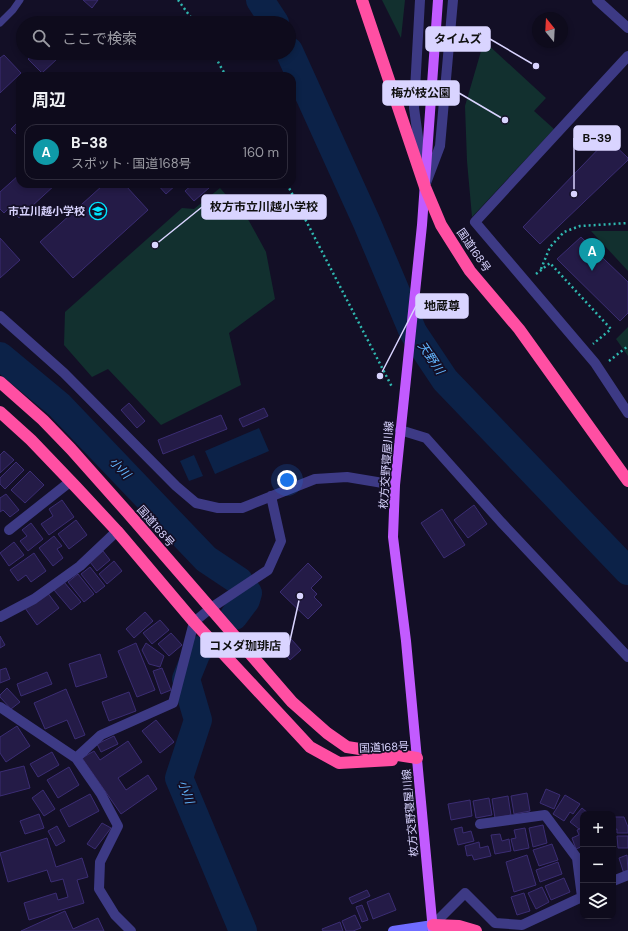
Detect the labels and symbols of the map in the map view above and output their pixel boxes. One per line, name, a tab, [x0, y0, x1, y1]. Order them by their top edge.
north arrow	[532, 12, 568, 48]
callout: タイムズ	[426, 27, 490, 51]
text: タイムズ	[434, 31, 482, 47]
callout: 梅が枝公園	[383, 81, 459, 105]
text: 梅が枝公園	[391, 85, 451, 101]
callout: B-39	[574, 126, 620, 150]
text: B-39	[582, 130, 612, 146]
callout: 枚方市立川越小学校	[202, 195, 326, 219]
text: 枚方市立川越小学校	[210, 199, 318, 215]
school or university icon: 市立川越小学校	[88, 201, 108, 221]
place label: 市立川越小学校	[8, 204, 85, 218]
street label: 国道168号	[454, 225, 494, 275]
pin: A	[579, 238, 605, 271]
callout: 地蔵尊	[416, 294, 468, 318]
text: 地蔵尊	[424, 298, 460, 314]
water label: 天野川	[414, 339, 449, 379]
street label: 枚方交野寝屋川線	[376, 421, 396, 509]
water label: 小川	[106, 454, 135, 484]
your location	[277, 470, 297, 490]
street label: 国道168号	[134, 503, 178, 549]
callout: コメダ珈琲店	[201, 633, 289, 657]
text: コメダ珈琲店	[209, 638, 281, 654]
street label: 国道168号	[359, 739, 409, 755]
street label: 枚方交野寝屋川線	[399, 769, 421, 857]
water label: 小川	[174, 778, 198, 808]

